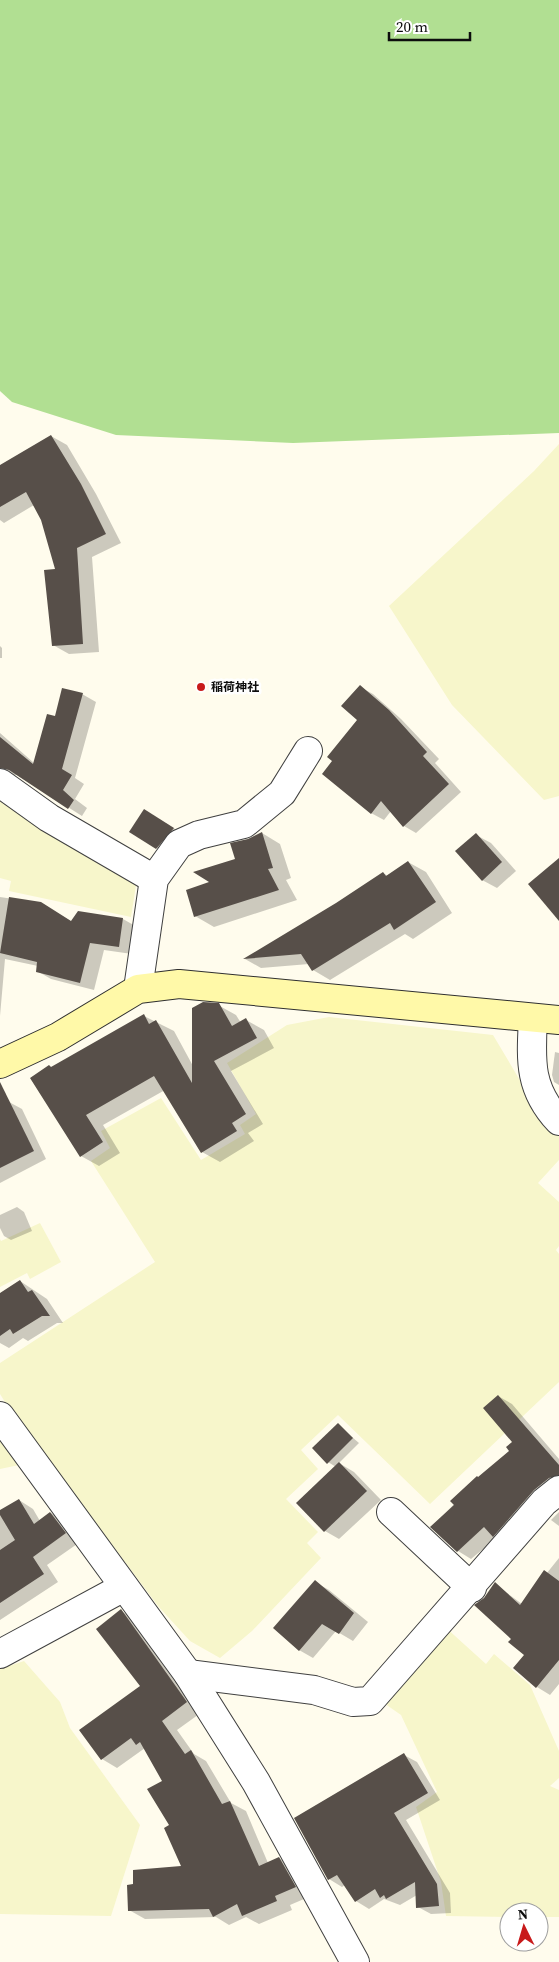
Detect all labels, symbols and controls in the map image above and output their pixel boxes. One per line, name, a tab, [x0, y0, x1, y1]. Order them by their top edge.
scale bar	[389, 10, 470, 42]
text: 20 m	[396, 16, 428, 37]
place label: 稲荷神社	[211, 679, 259, 695]
marker: 稲荷神社	[195, 681, 207, 693]
north arrow	[499, 1902, 549, 1952]
text: N	[517, 1904, 529, 1924]

